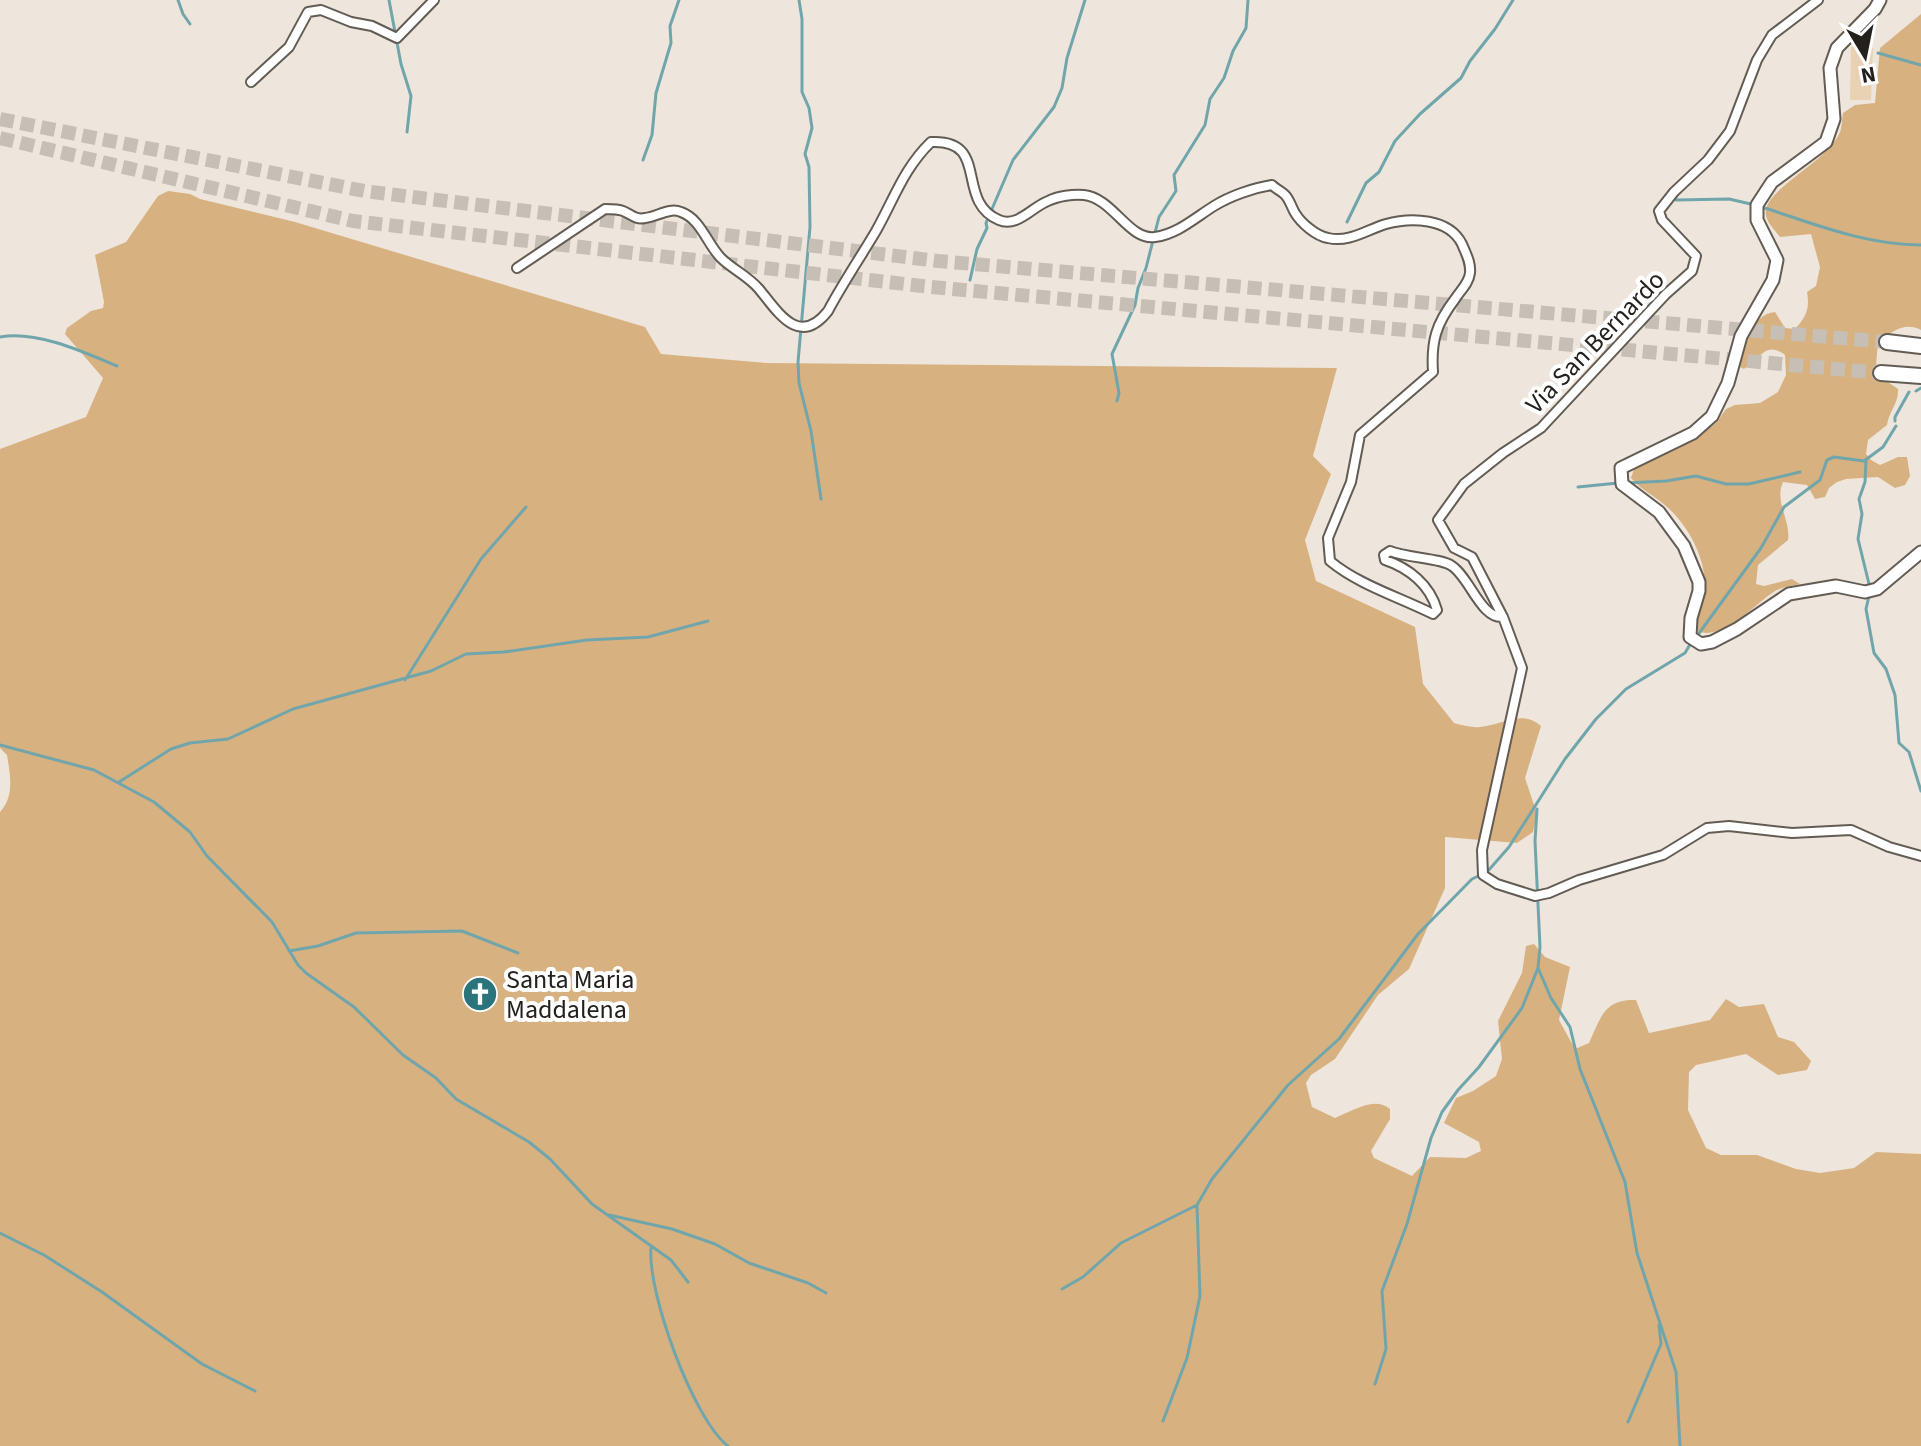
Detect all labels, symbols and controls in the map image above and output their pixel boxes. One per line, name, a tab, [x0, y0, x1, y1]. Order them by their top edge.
north arrow	[1825, 16, 1905, 96]
text: N	[1858, 58, 1878, 92]
street label: Via San Bernardo	[1517, 262, 1673, 422]
place label: Santa Maria Maddalena	[506, 961, 634, 1028]
church icon: Santa Maria Maddalena	[461, 975, 499, 1013]

